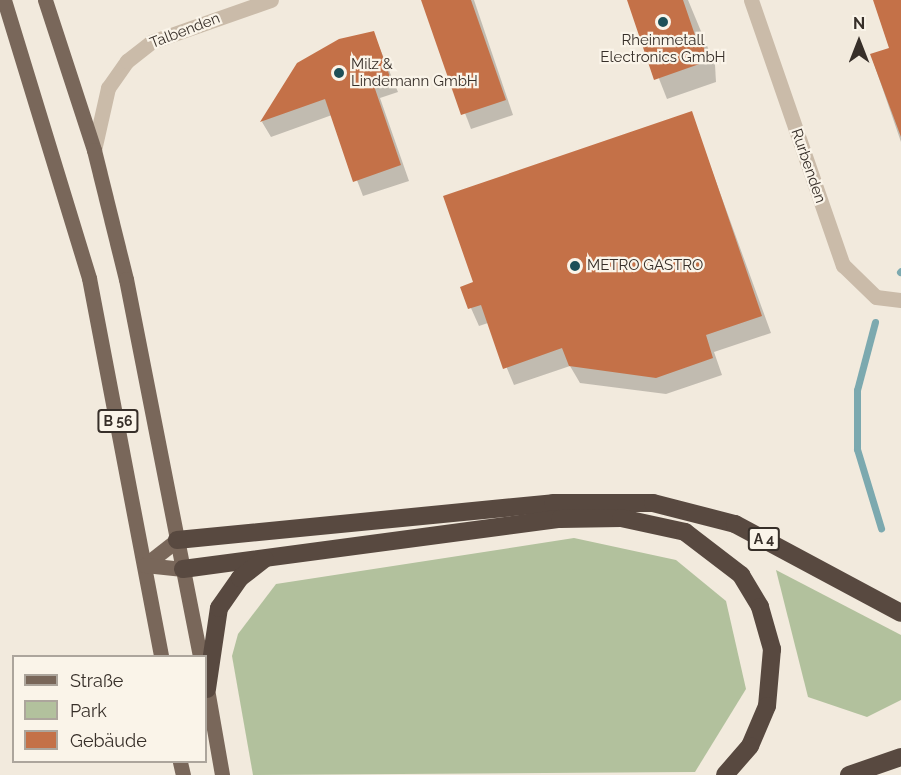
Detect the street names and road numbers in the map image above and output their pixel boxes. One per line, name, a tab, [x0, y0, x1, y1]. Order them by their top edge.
street label: Talbenden	[147, 9, 223, 53]
street label: Rurbenden	[787, 126, 829, 206]
road number: B 56	[97, 410, 139, 432]
road number: A 4	[748, 528, 780, 550]

